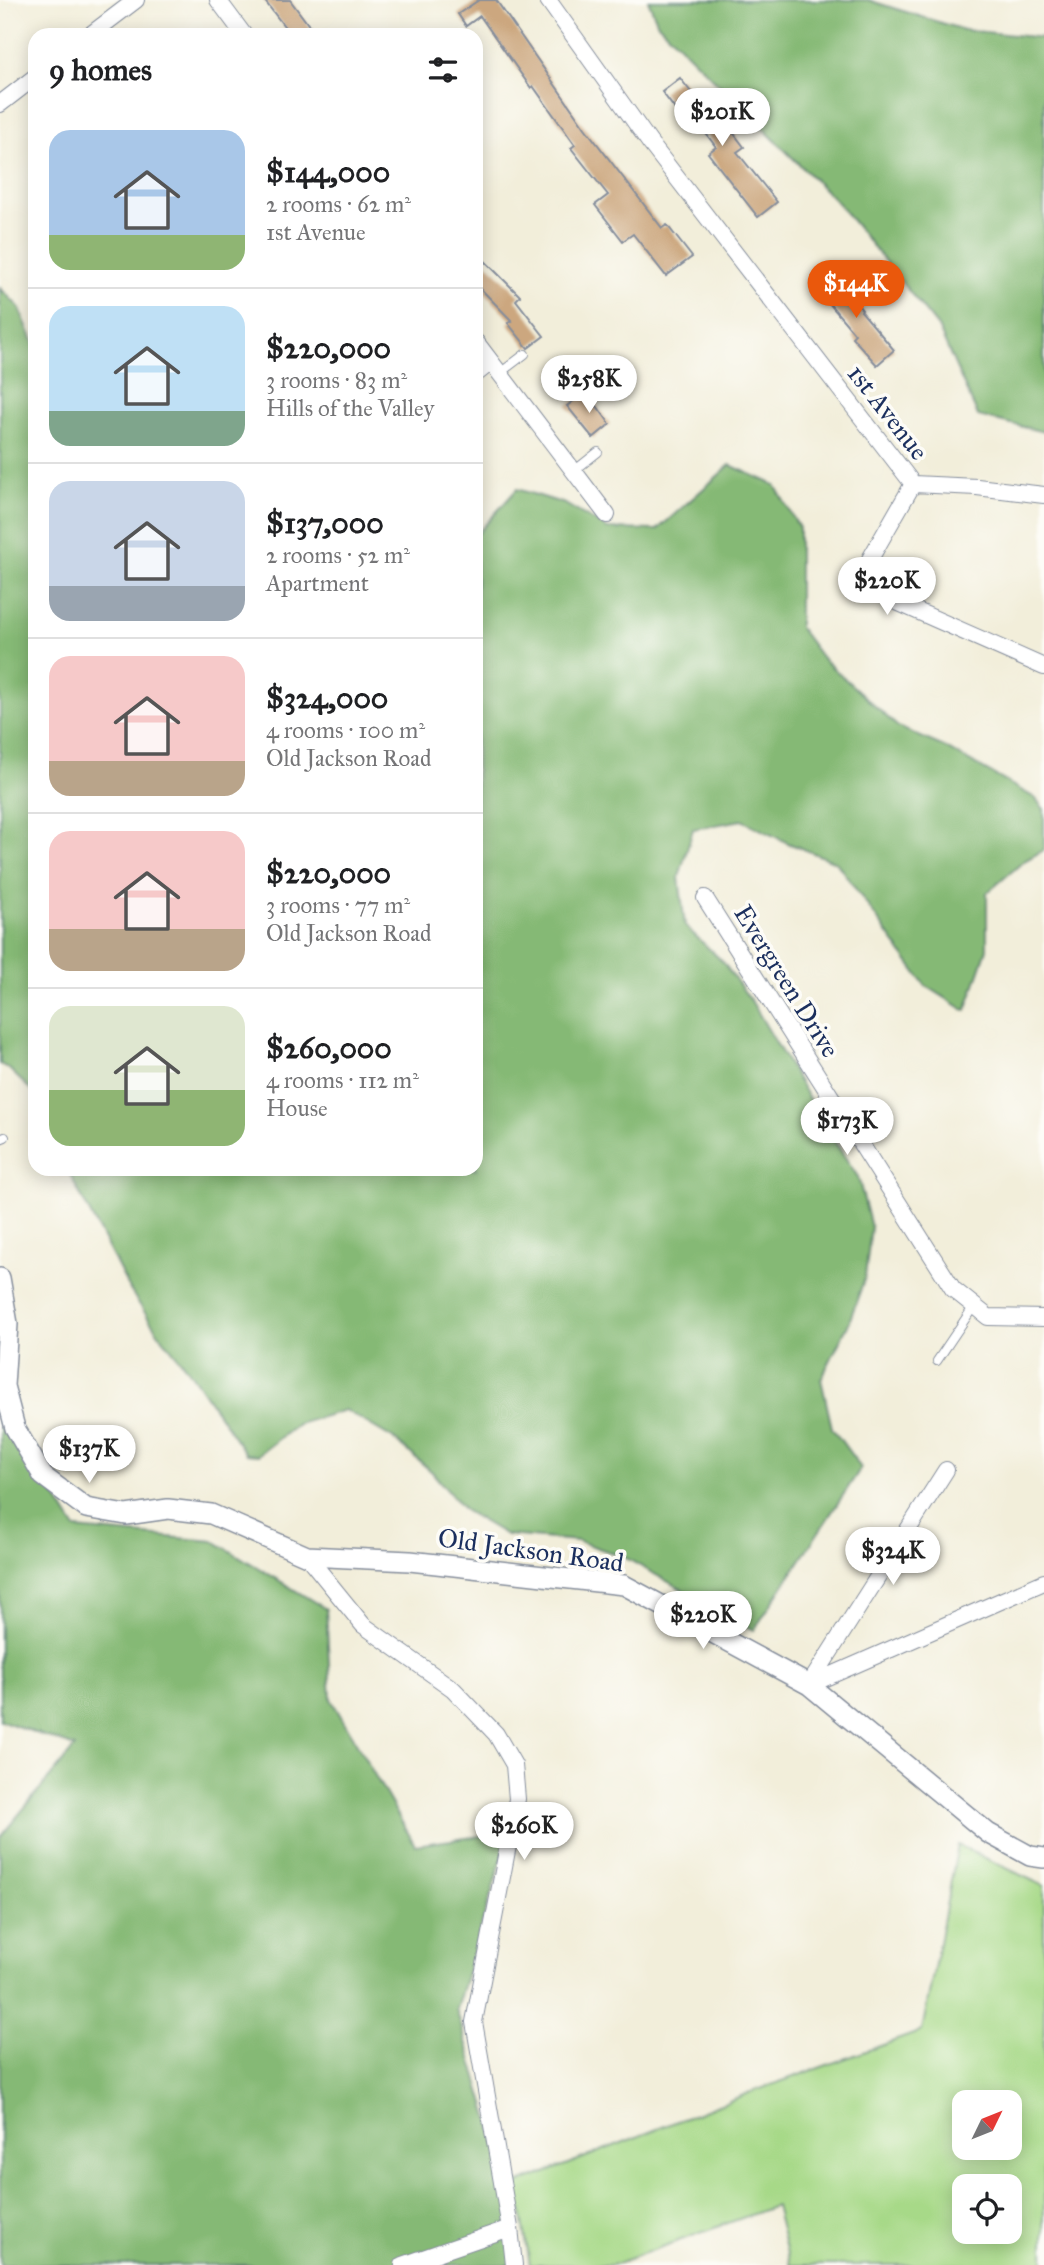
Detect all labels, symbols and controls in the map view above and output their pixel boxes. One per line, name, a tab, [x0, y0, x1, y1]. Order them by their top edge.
icon: filters	[424, 51, 462, 89]
text: 9 homes	[49, 52, 152, 88]
pin: $201K	[673, 88, 771, 148]
text: $201K	[690, 97, 754, 125]
text: $144,000	[266, 154, 390, 190]
icon: home	[105, 158, 189, 242]
text: 2 rooms · 62 m²	[266, 190, 411, 218]
text: 1st Avenue	[266, 218, 366, 246]
pin: $144K	[807, 260, 905, 320]
text: $144K	[824, 269, 888, 297]
text: $220,000	[266, 330, 391, 366]
icon: home	[105, 334, 189, 418]
pin: $258K	[540, 356, 638, 415]
street label: 1st Avenue	[841, 358, 935, 466]
text: $258K	[557, 364, 621, 392]
text: 3 rooms · 83 m²	[266, 366, 407, 394]
text: Hills of the Valley	[266, 394, 434, 422]
text: $137,000	[266, 505, 384, 541]
icon: home	[105, 509, 189, 593]
text: 2 rooms · 52 m²	[266, 541, 410, 569]
pin: $220K	[838, 558, 936, 617]
text: $220K	[854, 566, 920, 594]
text: Apartment	[266, 569, 369, 597]
text: $324,000	[266, 680, 388, 716]
icon: home	[105, 684, 189, 768]
text: 4 rooms · 100 m²	[266, 716, 425, 744]
text: Old Jackson Road	[266, 744, 432, 772]
text: $220,000	[266, 855, 391, 891]
icon: home	[105, 859, 189, 943]
text: 3 rooms · 77 m²	[266, 891, 410, 919]
street label: Evergreen Drive	[727, 899, 847, 1063]
text: Old Jackson Road	[266, 919, 432, 947]
text: $260,000	[266, 1030, 392, 1066]
icon: home	[105, 1034, 189, 1118]
text: 4 rooms · 112 m²	[266, 1066, 419, 1094]
text: House	[266, 1094, 328, 1122]
pin: $173K	[798, 1098, 896, 1157]
text: $173K	[817, 1106, 877, 1134]
pin: $137K	[40, 1426, 138, 1485]
text: $137K	[59, 1434, 119, 1462]
street label: Old Jackson Road	[436, 1521, 626, 1579]
pin: $324K	[844, 1528, 942, 1587]
text: $324K	[861, 1536, 925, 1564]
pin: $220K	[654, 1592, 752, 1651]
text: $220K	[670, 1600, 736, 1628]
pin: $260K	[475, 1802, 573, 1862]
text: $260K	[491, 1811, 557, 1839]
north arrow	[952, 2090, 1022, 2160]
map controls	[952, 2090, 1022, 2244]
button: locate	[952, 2174, 1022, 2244]

